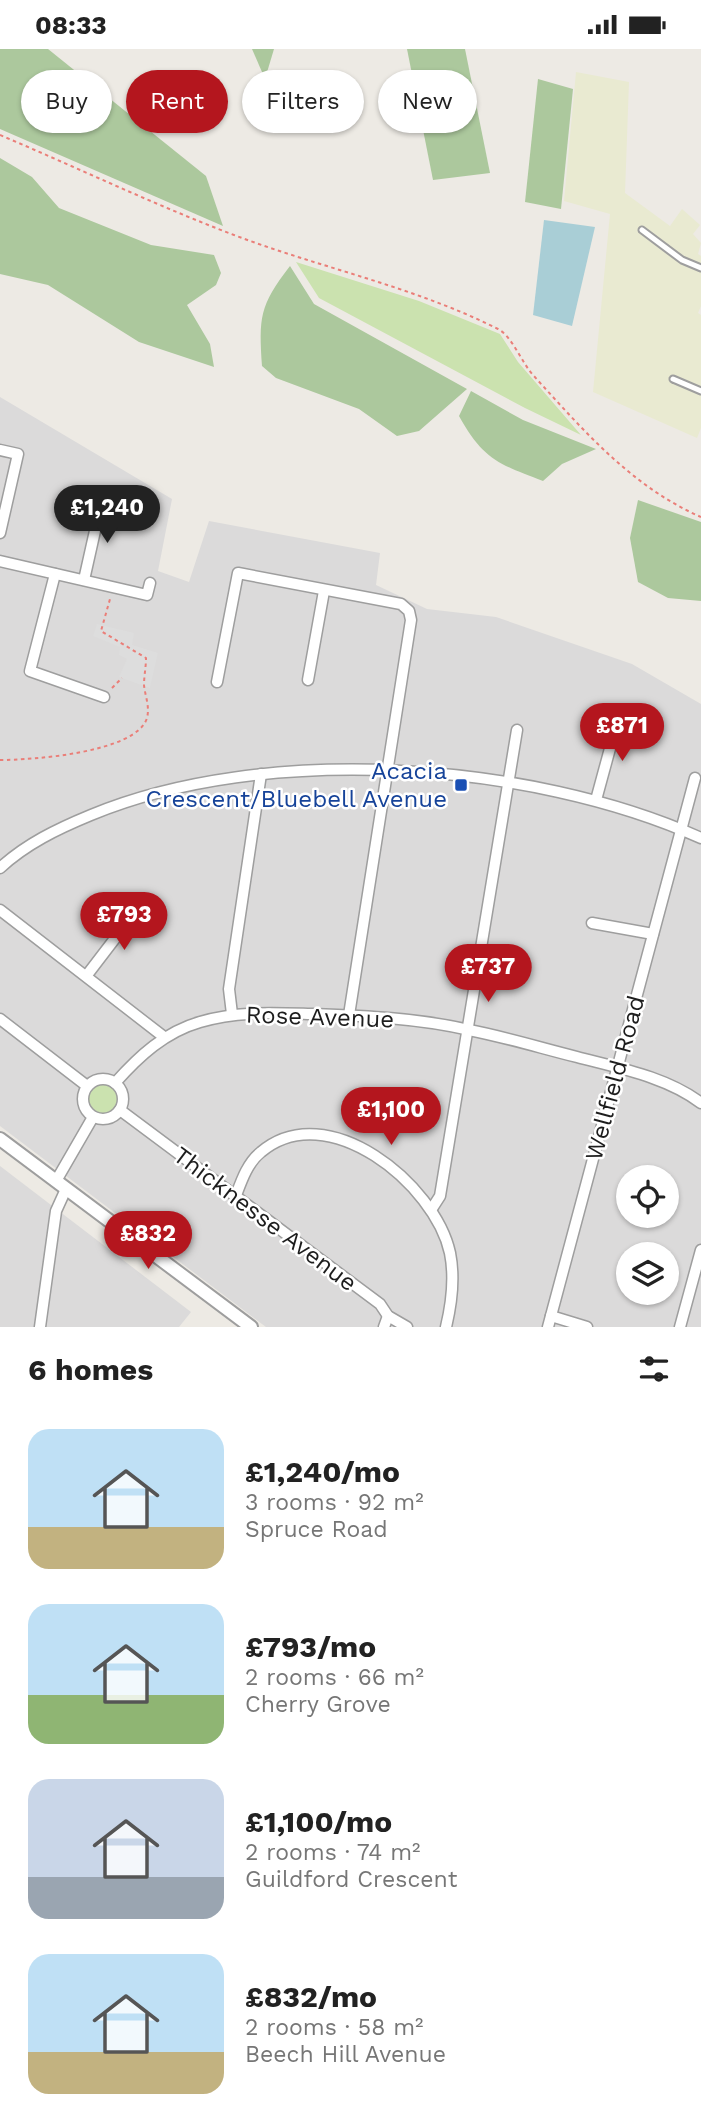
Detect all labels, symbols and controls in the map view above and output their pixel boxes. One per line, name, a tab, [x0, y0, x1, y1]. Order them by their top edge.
text: 08:33	[35, 10, 107, 40]
chip: Buy	[21, 70, 112, 133]
chip: Rent	[126, 70, 228, 133]
chip: Filters	[242, 70, 364, 133]
chip: New	[378, 70, 477, 133]
pin: £1,240	[50, 485, 164, 545]
text: £1,240	[70, 494, 144, 521]
pin: £871	[581, 703, 663, 763]
text: £871	[596, 712, 648, 739]
place label: Acacia Crescent/Bluebell Avenue	[146, 757, 447, 813]
marker: Acacia Crescent/Bluebell Avenue	[453, 777, 469, 793]
pin: £793	[83, 893, 165, 952]
text: £793	[96, 901, 152, 928]
pin: £737	[447, 944, 529, 1004]
text: £737	[461, 953, 515, 980]
street label: Wellfield Road	[580, 992, 650, 1164]
street label: Rose Avenue	[245, 1000, 395, 1034]
pin: £1,100	[334, 1087, 448, 1147]
text: £1,100	[357, 1096, 425, 1123]
street label: Thicknesse Avenue	[168, 1141, 362, 1297]
map controls	[616, 1165, 679, 1305]
button: locate	[616, 1165, 679, 1228]
pin: £832	[107, 1211, 189, 1271]
text: £832	[120, 1220, 176, 1247]
button: layers	[616, 1242, 679, 1305]
icon: filters	[635, 1350, 673, 1388]
text: 6 homes	[28, 1352, 153, 1387]
text: £1,240/mo	[245, 1454, 400, 1489]
icon: home	[84, 1457, 168, 1541]
text: 3 rooms · 92 m²	[245, 1489, 424, 1516]
text: Spruce Road	[245, 1516, 388, 1543]
text: £793/mo	[245, 1629, 376, 1664]
icon: home	[84, 1632, 168, 1716]
text: 2 rooms · 66 m²	[245, 1664, 424, 1691]
text: Cherry Grove	[245, 1691, 391, 1718]
text: £1,100/mo	[245, 1804, 392, 1839]
icon: home	[84, 1807, 168, 1891]
text: 2 rooms · 74 m²	[245, 1839, 420, 1866]
text: Guildford Crescent	[245, 1866, 457, 1893]
text: £832/mo	[245, 1979, 377, 2014]
icon: home	[84, 1982, 168, 2066]
text: 2 rooms · 58 m²	[245, 2014, 424, 2041]
text: Beech Hill Avenue	[245, 2041, 446, 2068]

